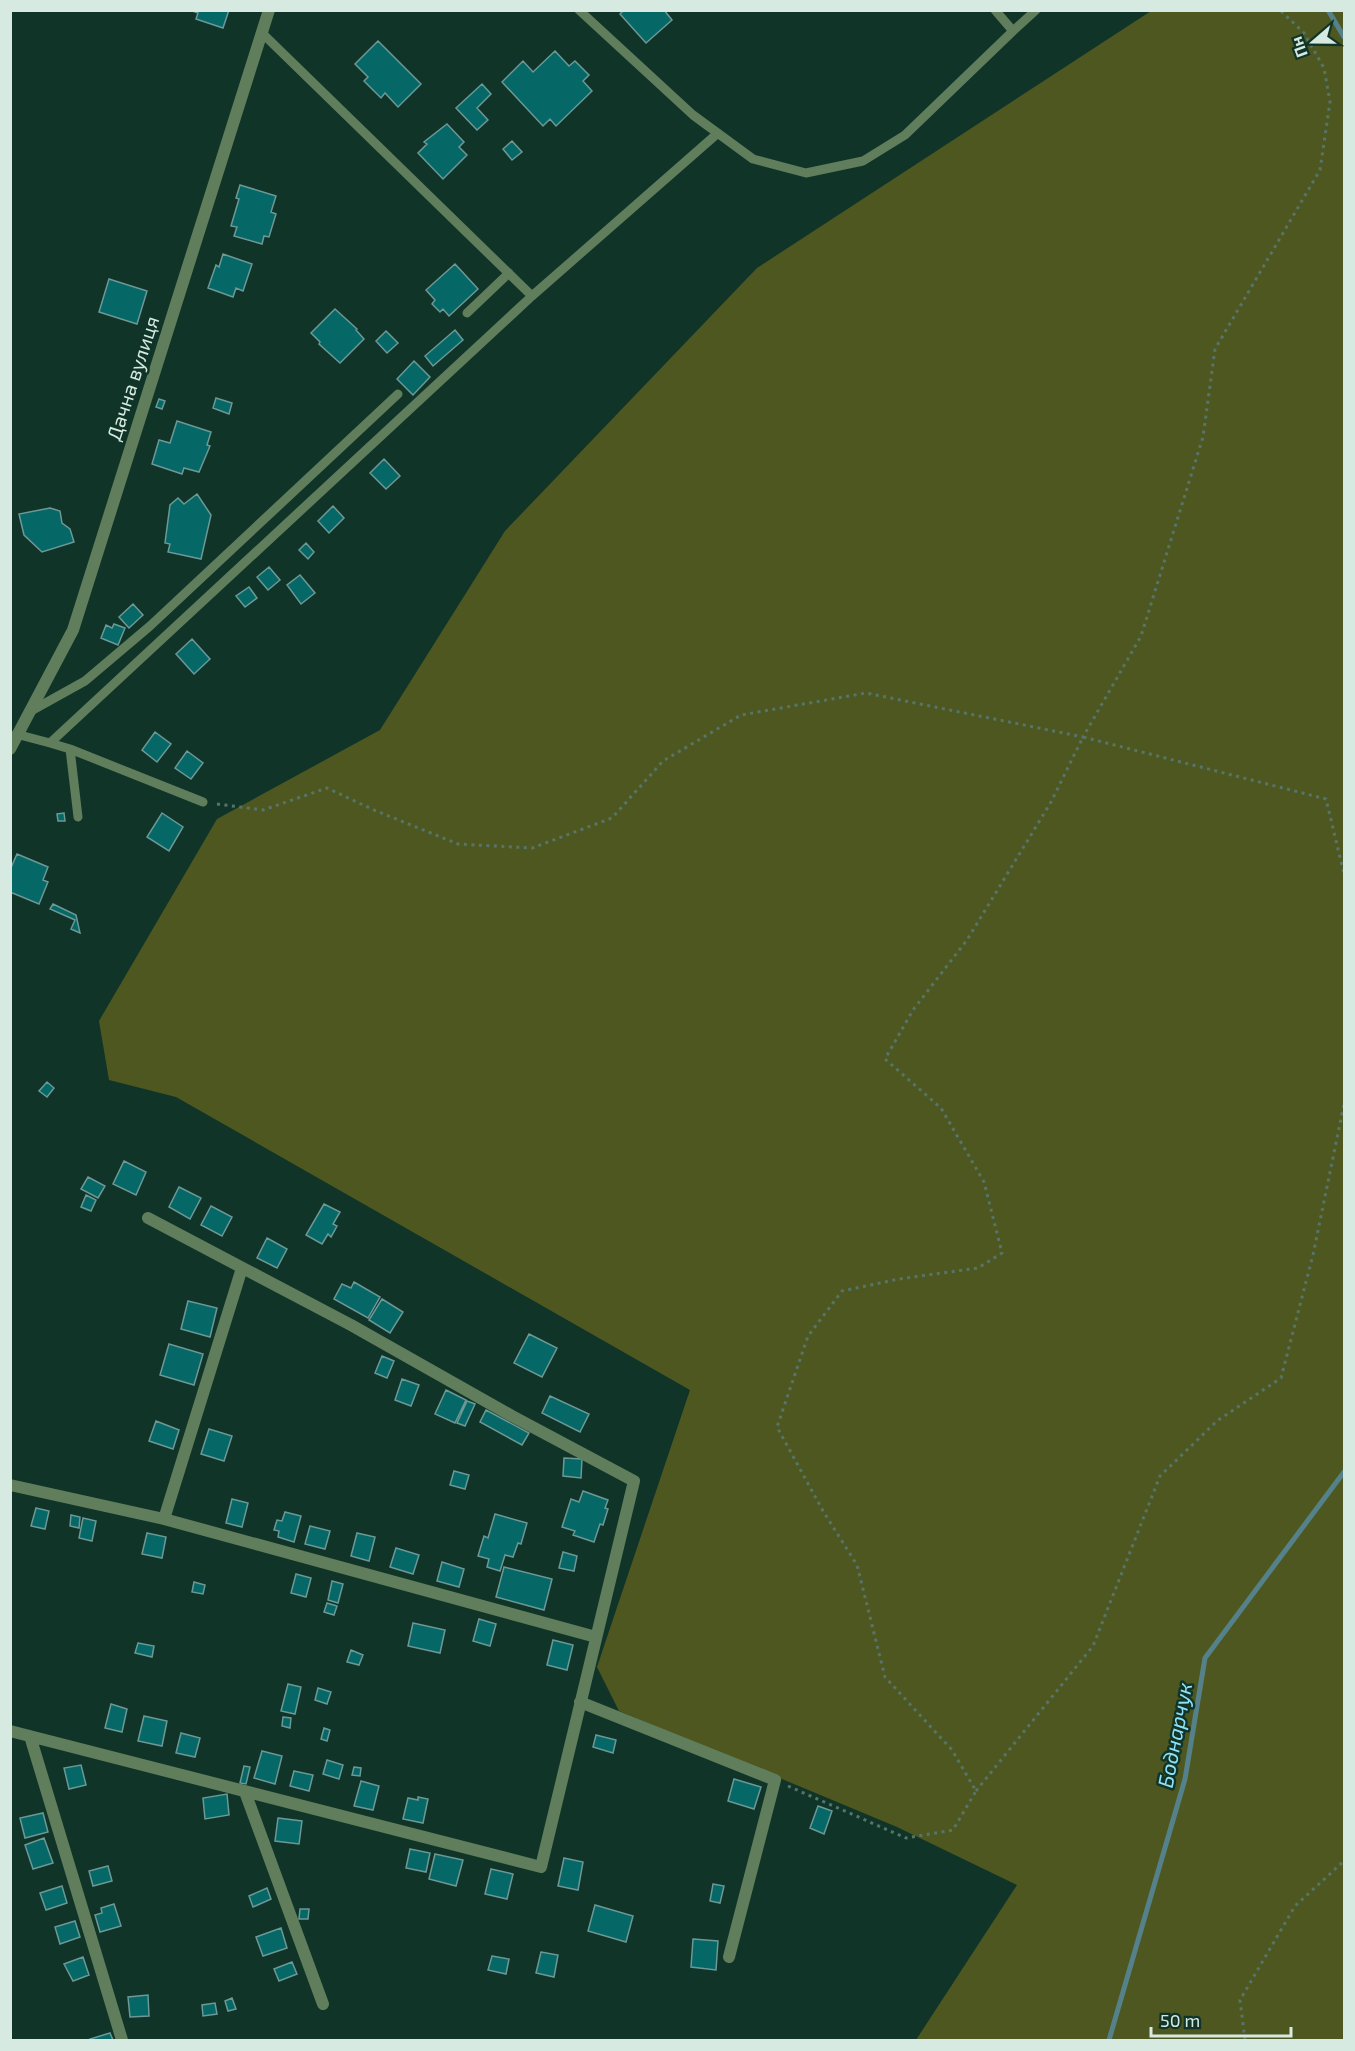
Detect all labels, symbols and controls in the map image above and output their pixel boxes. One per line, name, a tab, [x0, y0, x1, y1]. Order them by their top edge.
north arrow	[1283, 12, 1343, 72]
text: Пн	[1286, 34, 1311, 60]
street label: Дачна вулиця	[101, 313, 164, 444]
water label: Боднарчук	[1152, 1680, 1196, 1790]
scale bar	[1151, 2000, 1290, 2038]
text: 50 m	[1160, 2009, 1200, 2031]

